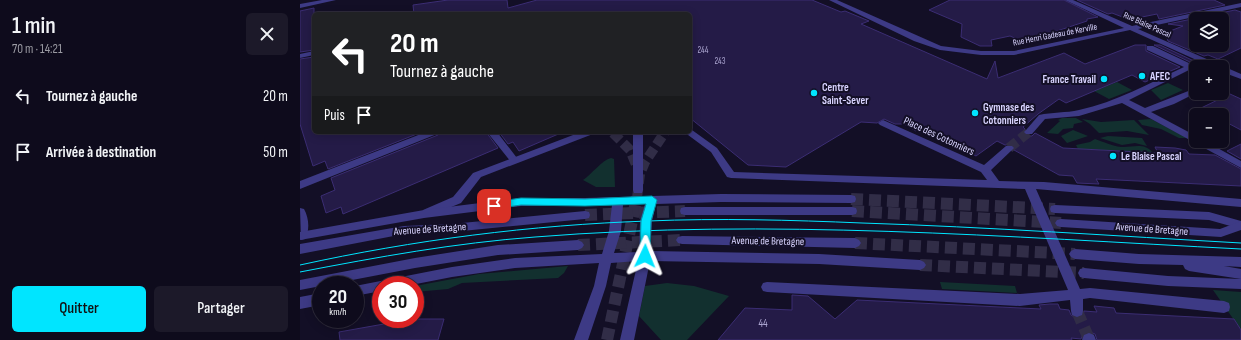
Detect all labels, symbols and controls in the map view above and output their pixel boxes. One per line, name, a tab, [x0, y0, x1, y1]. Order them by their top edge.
street label: Rue Blaise Pascal	[1121, 10, 1173, 41]
text: 1 min	[12, 11, 56, 40]
map controls	[1189, 12, 1229, 148]
button: layers	[1189, 12, 1229, 52]
button: close	[246, 13, 288, 55]
street label: Rue Henri Gadeau de Kerville	[1012, 21, 1099, 49]
text: 20 m	[390, 27, 439, 60]
icon: left	[324, 28, 376, 80]
text: 70 m · 14:21	[12, 41, 62, 57]
house number: 244	[697, 45, 709, 56]
house number: 243	[714, 56, 726, 67]
button: +	[1189, 60, 1229, 100]
text: Tournez à gauche	[390, 61, 494, 82]
place label: AFEC	[1149, 70, 1170, 83]
marker: AFEC	[1137, 71, 1147, 81]
place label: France Travail	[1043, 73, 1096, 86]
marker: France Travail	[1099, 74, 1109, 84]
place label: Centre Saint-Sever	[822, 81, 869, 107]
icon: left	[12, 85, 34, 107]
text: Tournez à gauche	[46, 87, 137, 106]
text: 20 m	[263, 87, 288, 106]
marker: Centre Saint-Sever	[809, 88, 819, 98]
place label: Gymnase des Cotonniers	[983, 101, 1034, 127]
icon: arrive	[353, 104, 375, 126]
text: Puis	[324, 106, 345, 125]
marker: Gymnase des Cotonniers	[970, 108, 980, 118]
button: −	[1189, 108, 1229, 148]
street label: Place des Cotonniers	[902, 114, 977, 158]
icon: arrive	[12, 141, 34, 163]
text: Arrivée à destination	[46, 143, 156, 162]
text: 50 m	[263, 143, 288, 162]
place label: Le Blaise Pascal	[1121, 150, 1181, 163]
marker: Le Blaise Pascal	[1108, 151, 1118, 161]
pin	[477, 189, 511, 223]
icon: arrive	[483, 195, 505, 217]
street label: Avenue de Bretagne	[392, 220, 467, 238]
street label: Avenue de Bretagne	[1114, 220, 1189, 238]
street label: Avenue de Bretagne	[731, 234, 804, 248]
position arrow	[624, 235, 666, 277]
speed limit sign: 30	[372, 276, 424, 328]
text: 20	[329, 285, 347, 309]
button: Quitter	[12, 286, 146, 332]
button: Partager	[154, 286, 288, 332]
text: km/h	[329, 306, 347, 318]
house number: 44	[758, 317, 768, 330]

